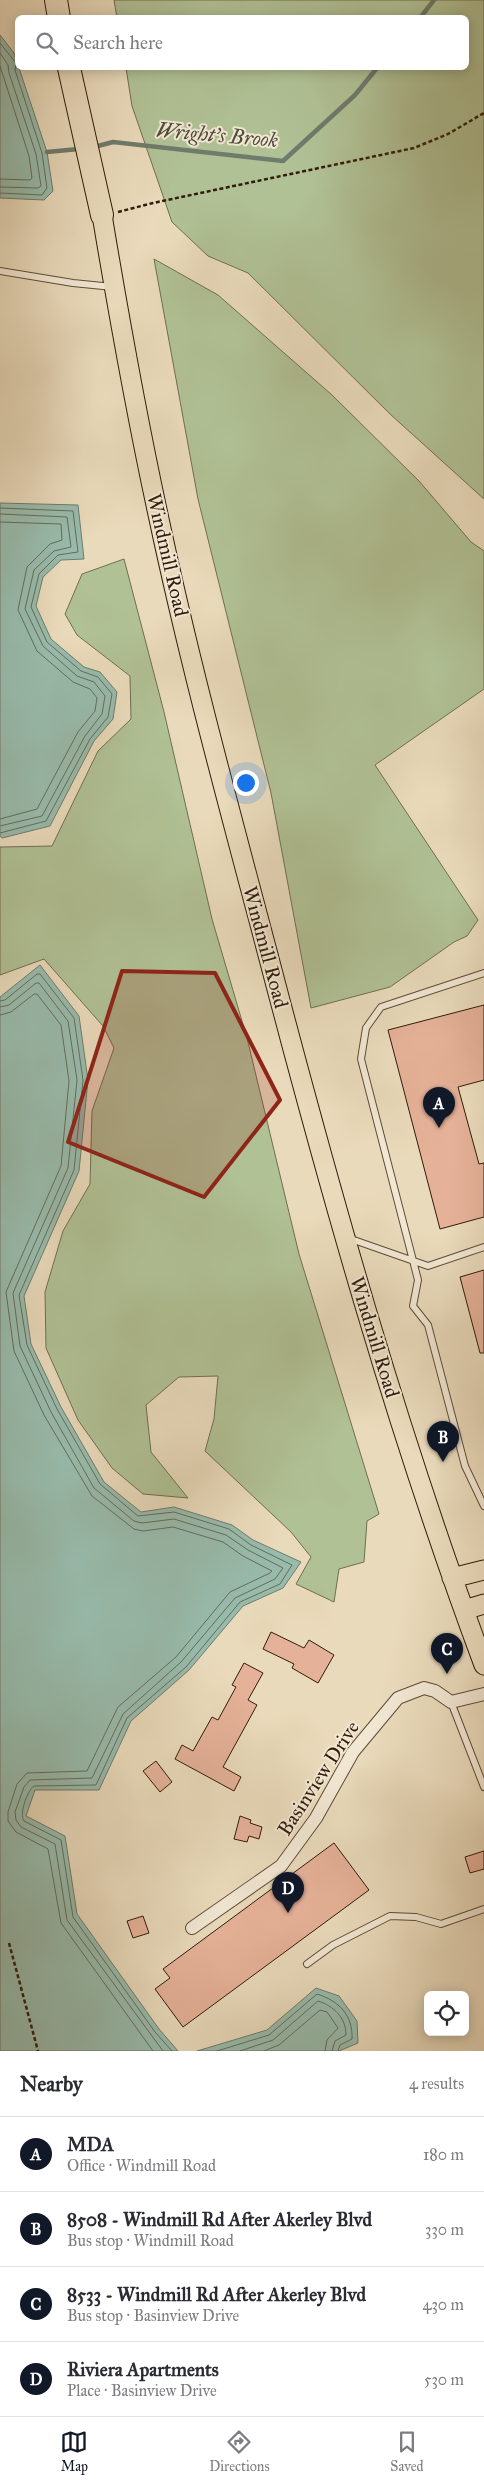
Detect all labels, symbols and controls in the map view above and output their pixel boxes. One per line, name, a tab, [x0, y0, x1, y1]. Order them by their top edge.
search box	[15, 15, 469, 70]
icon: search	[33, 29, 61, 57]
text: Search here	[73, 31, 163, 54]
water label: Wright's Brook	[155, 117, 280, 153]
street label: Windmill Road	[142, 491, 194, 619]
your location	[233, 770, 259, 796]
street label: Windmill Road	[238, 883, 294, 1011]
pin: A	[423, 1087, 455, 1128]
street label: Windmill Road	[345, 1274, 405, 1400]
pin: B	[427, 1421, 459, 1462]
pin: C	[431, 1633, 463, 1674]
street label: Basinview Drive	[272, 1716, 364, 1840]
pin: D	[272, 1872, 304, 1913]
map controls	[424, 1991, 469, 2036]
button: locate	[424, 1991, 469, 2036]
text: Nearby	[20, 2071, 83, 2097]
text: 4 results	[409, 2074, 464, 2093]
text: MDA	[67, 2133, 114, 2156]
text: A	[31, 2145, 41, 2164]
text: 180 m	[423, 2145, 464, 2164]
text: Office · Windmill Road	[67, 2156, 216, 2175]
text: 8508 - Windmill Rd After Akerley Blvd	[67, 2208, 372, 2231]
text: B	[31, 2220, 41, 2239]
text: 330 m	[425, 2220, 464, 2239]
text: Bus stop · Windmill Road	[67, 2231, 234, 2250]
text: 8533 - Windmill Rd After Akerley Blvd	[67, 2283, 366, 2306]
text: C	[31, 2295, 41, 2314]
text: 430 m	[422, 2295, 464, 2314]
text: Bus stop · Basinview Drive	[67, 2306, 239, 2325]
text: Riviera Apartments	[67, 2358, 219, 2381]
text: D	[30, 2370, 42, 2389]
text: 530 m	[424, 2370, 464, 2389]
text: Place · Basinview Drive	[67, 2381, 217, 2400]
tab: Map	[60, 2428, 88, 2475]
tab: Directions	[209, 2428, 270, 2475]
tab: Saved	[390, 2428, 424, 2475]

